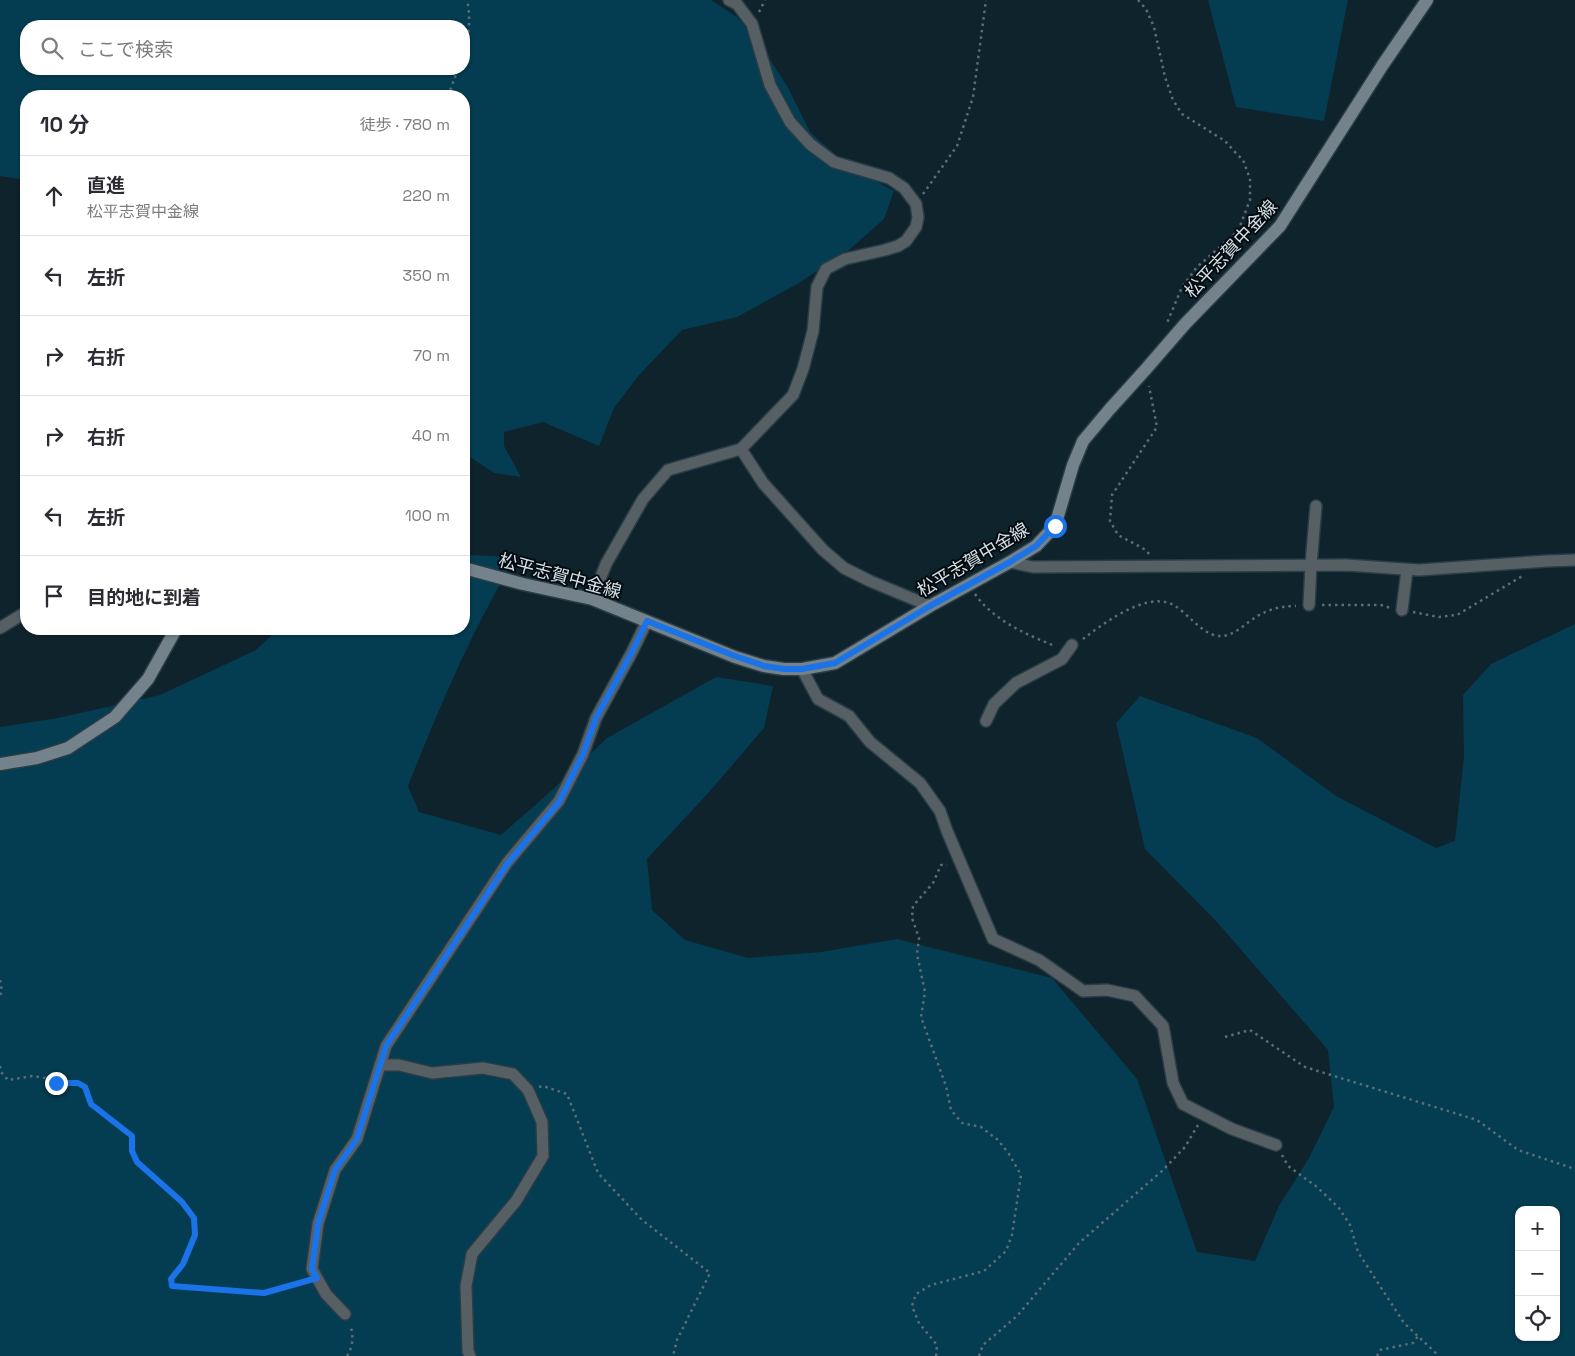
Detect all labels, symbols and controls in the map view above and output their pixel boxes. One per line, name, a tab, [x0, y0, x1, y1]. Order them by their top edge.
search box	[20, 20, 470, 75]
icon: search	[38, 34, 66, 62]
text: ここで検索	[78, 37, 173, 62]
text: 10 分	[40, 111, 89, 138]
text: 徒歩 · 780 m	[360, 114, 450, 135]
text: 直進	[87, 173, 125, 198]
icon: ahead	[40, 182, 68, 210]
text: 220 m	[403, 185, 450, 206]
street label: 松平志賀中金線	[1179, 195, 1282, 303]
text: 松平志賀中金線	[87, 201, 199, 222]
icon: left	[40, 262, 68, 290]
text: 左折	[87, 265, 125, 290]
text: 350 m	[403, 265, 450, 286]
icon: right	[40, 342, 68, 370]
text: 右折	[87, 345, 125, 370]
text: 70 m	[413, 345, 450, 366]
icon: right	[40, 422, 68, 450]
text: 右折	[87, 425, 125, 450]
text: 40 m	[412, 425, 450, 446]
icon: left	[40, 502, 68, 530]
text: 左折	[87, 505, 125, 530]
text: 100 m	[405, 505, 450, 526]
route start	[1044, 515, 1067, 538]
street label: 松平志賀中金線	[913, 517, 1033, 602]
street label: 松平志賀中金線	[496, 548, 624, 603]
icon: arrive	[40, 582, 68, 610]
text: 目的地に到着	[87, 585, 201, 610]
route end	[45, 1072, 68, 1095]
map controls	[1515, 1206, 1560, 1341]
button: +	[1515, 1206, 1560, 1251]
button: −	[1515, 1251, 1560, 1296]
button: locate	[1515, 1296, 1560, 1341]

